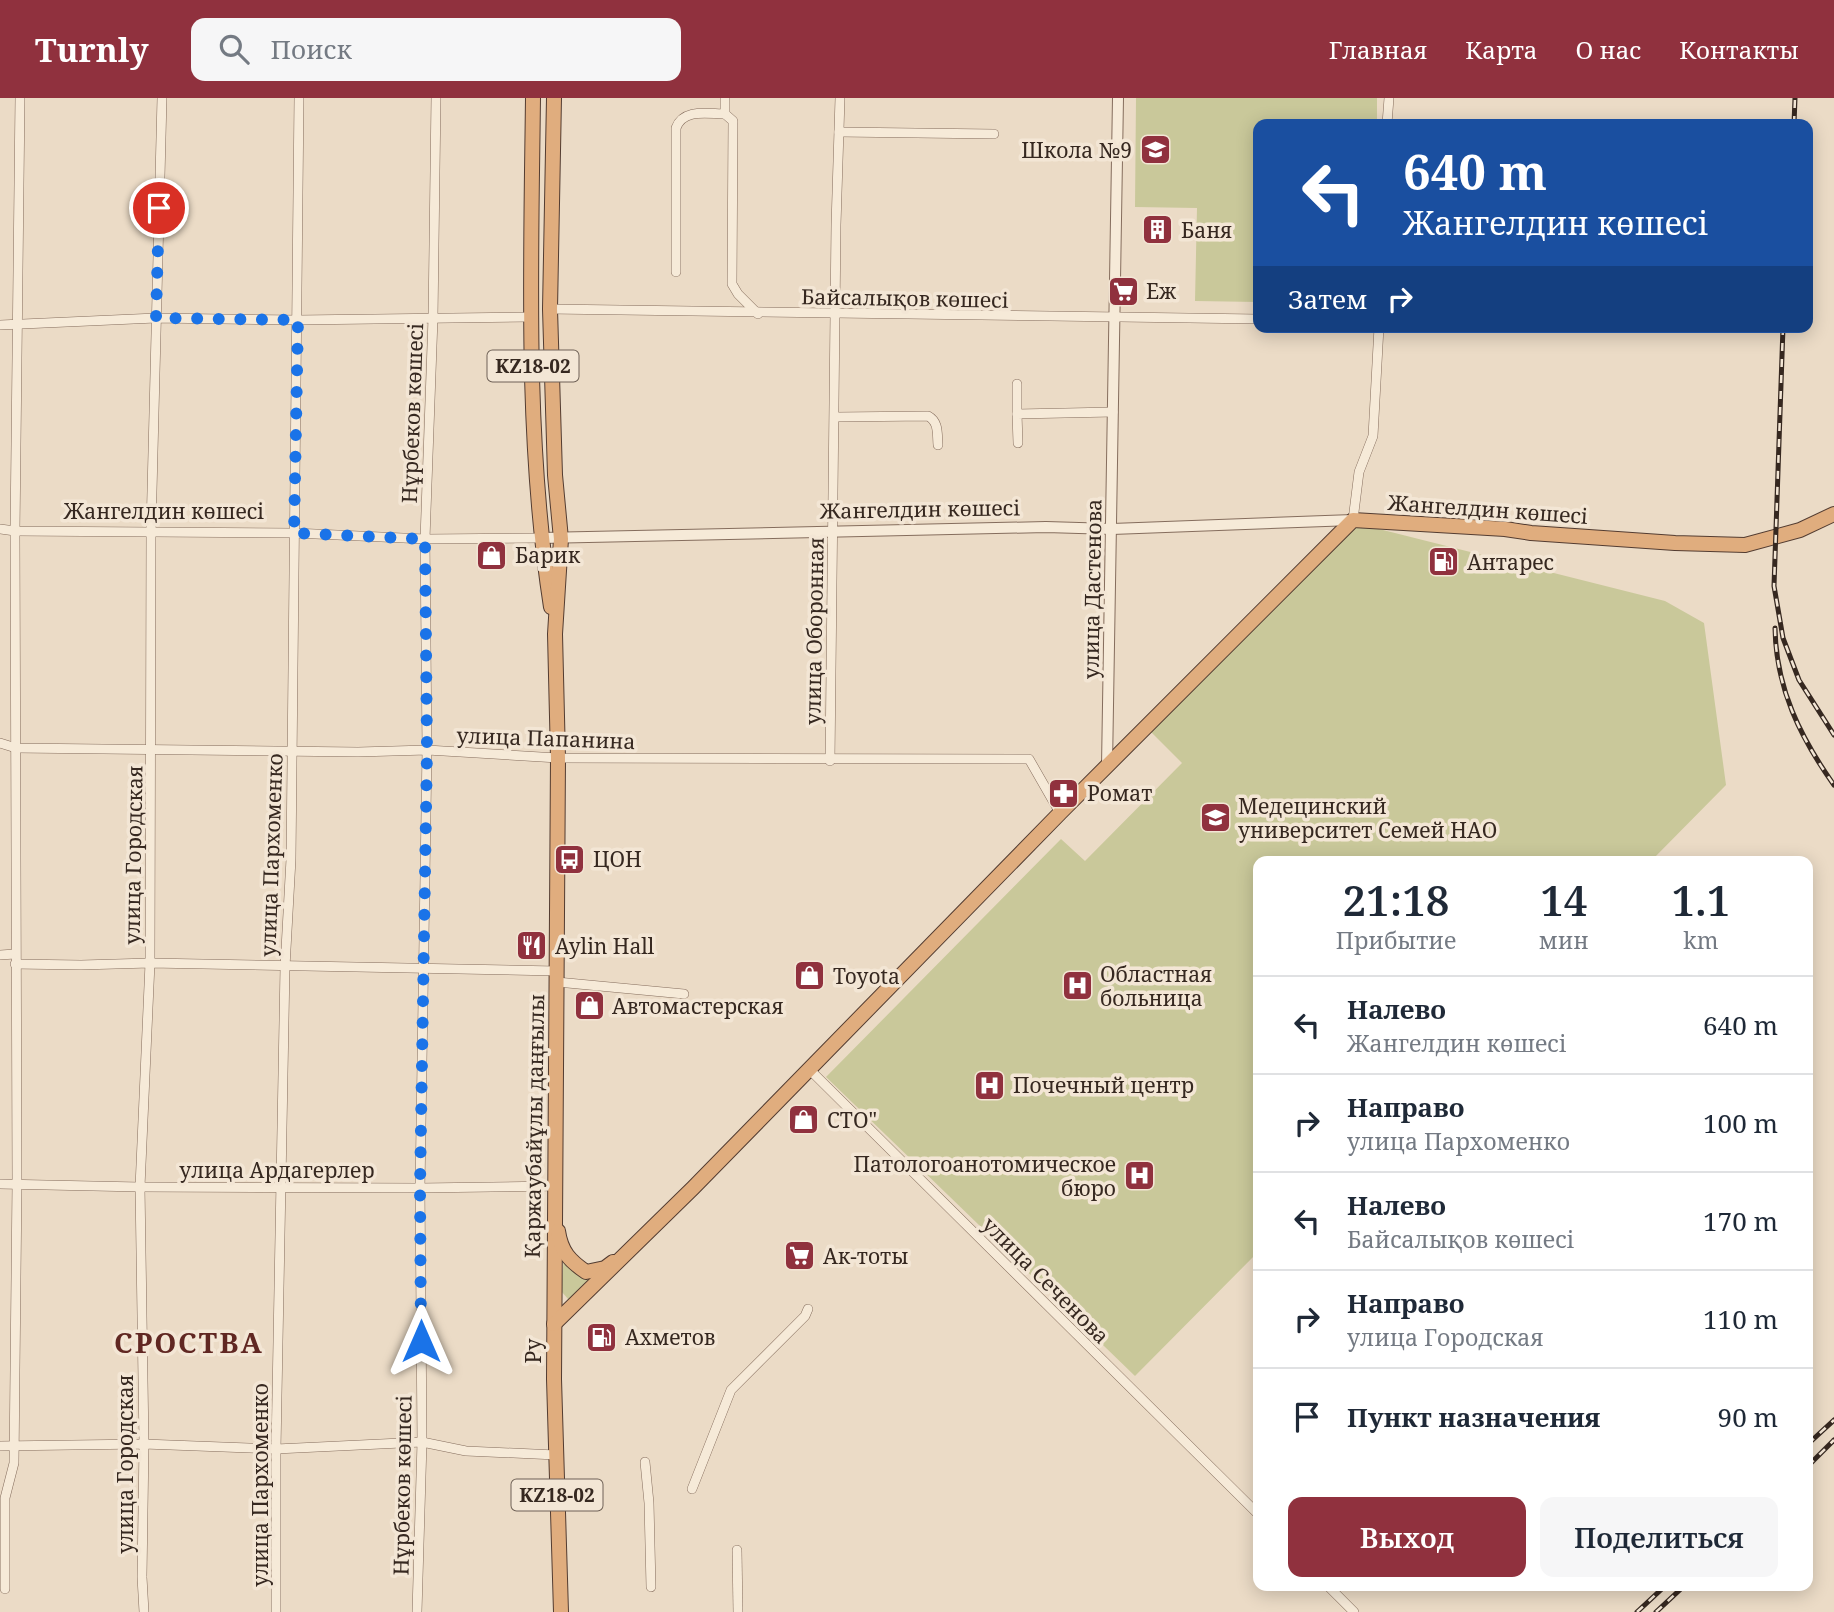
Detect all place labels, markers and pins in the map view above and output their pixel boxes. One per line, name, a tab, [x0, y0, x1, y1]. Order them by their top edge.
school or university icon: Школа №9	[1138, 133, 1172, 167]
place label: Школа №9	[1021, 136, 1132, 164]
pin	[129, 178, 189, 238]
building icon: Баня	[1141, 213, 1175, 247]
place label: Баня	[1181, 216, 1232, 244]
supermarket icon: Еж	[1106, 274, 1140, 308]
place label: Еж	[1146, 277, 1176, 305]
shop icon: Барик	[475, 538, 509, 572]
place label: Барик	[515, 541, 581, 569]
fuel station icon: Антарес	[1427, 545, 1461, 579]
place label: Антарес	[1467, 548, 1554, 576]
pharmacy icon: Ромат	[1047, 776, 1081, 810]
place label: Ромат	[1087, 779, 1152, 807]
place label: Медецинский университет Семей НАО	[1238, 792, 1497, 844]
school or university icon: Медецинский университет Семей НАО	[1198, 801, 1232, 835]
bus stop icon: ЦОН	[553, 842, 587, 876]
place label: ЦОН	[593, 845, 642, 873]
restaurant icon: Aylin Hall	[515, 929, 549, 963]
place label: Aylin Hall	[555, 932, 655, 960]
shop icon: Toyota	[793, 959, 827, 993]
place label: Областная больница	[1100, 960, 1212, 1012]
place label: Toyota	[833, 962, 900, 990]
hospital icon: Областная больница	[1060, 969, 1094, 1003]
shop icon: Автомастерская	[572, 989, 606, 1023]
place label: Автомастерская	[612, 992, 784, 1020]
hospital icon: Почечный центр	[973, 1068, 1007, 1102]
place label: Почечный центр	[1013, 1071, 1194, 1099]
shop icon: СТО"	[787, 1103, 821, 1137]
place label: СТО"	[827, 1106, 877, 1134]
place label: Патологоанотомическое бюро	[854, 1150, 1116, 1202]
hospital icon: Патологоанотомическое бюро	[1122, 1159, 1156, 1193]
supermarket icon: Ак-тоты	[783, 1239, 817, 1273]
place label: Ак-тоты	[823, 1242, 908, 1270]
fuel station icon: Ахметов	[585, 1320, 619, 1354]
place label: Ахметов	[625, 1323, 715, 1351]

